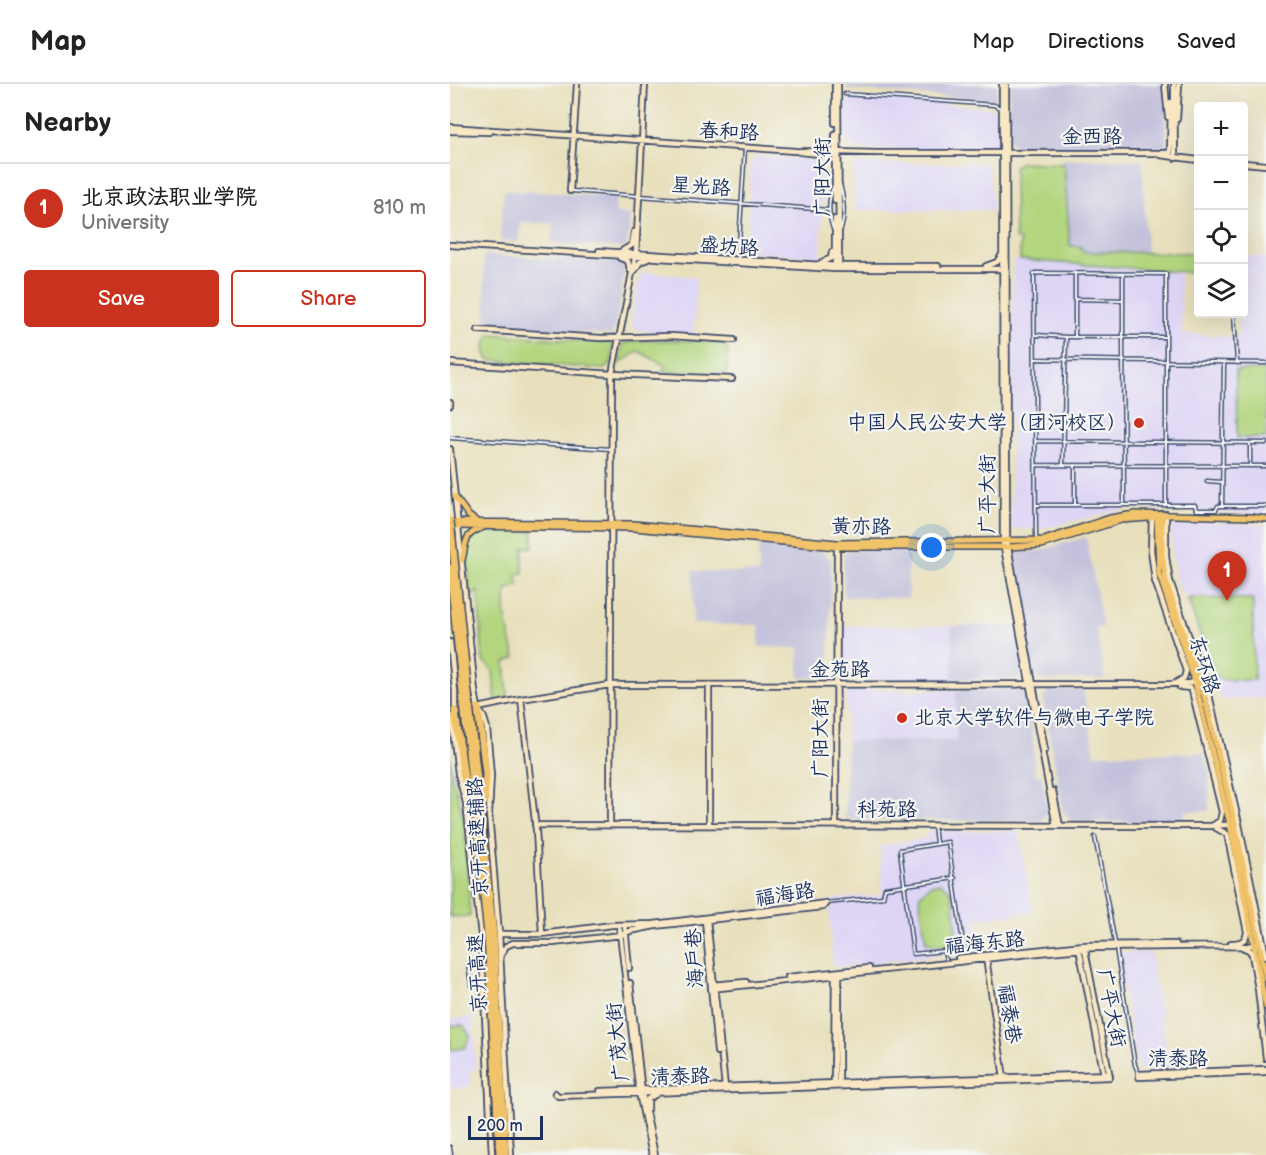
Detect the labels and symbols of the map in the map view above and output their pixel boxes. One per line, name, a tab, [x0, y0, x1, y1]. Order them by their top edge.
street label: 春和路	[698, 118, 761, 146]
street label: 金西路	[1062, 125, 1123, 149]
street label: 广阳大街	[811, 137, 835, 217]
street label: 星光路	[670, 173, 733, 201]
street label: 盛坊路	[698, 233, 761, 261]
place label: 中国人民公安大学（团河校区）	[847, 411, 1127, 435]
marker: 中国人民公安大学（团河校区）	[1132, 416, 1146, 430]
street label: 广平大街	[976, 454, 1000, 534]
street label: 黄亦路	[831, 514, 892, 540]
your location	[917, 533, 946, 562]
pin: 1	[1208, 552, 1246, 601]
street label: 东环路	[1184, 633, 1225, 698]
street label: 金苑路	[810, 658, 871, 682]
street label: 广阳大街	[809, 698, 833, 778]
place label: 北京大学软件与微电子学院	[914, 706, 1154, 730]
marker: 北京大学软件与微电子学院	[895, 711, 909, 725]
street label: 京开高速辅路	[463, 775, 493, 898]
street label: 科苑路	[857, 798, 918, 822]
street label: 福海路	[753, 878, 817, 912]
street label: 海户巷	[681, 926, 709, 989]
street label: 福海东路	[944, 927, 1027, 959]
street label: 京开高速	[464, 932, 492, 1014]
street label: 广平大街	[1092, 966, 1130, 1050]
street label: 福泰巷	[992, 982, 1026, 1046]
street label: 广茂大街	[602, 1001, 634, 1083]
street label: 清泰路	[1148, 1047, 1209, 1071]
street label: 清泰路	[650, 1064, 711, 1090]
scale bar	[468, 1113, 543, 1140]

